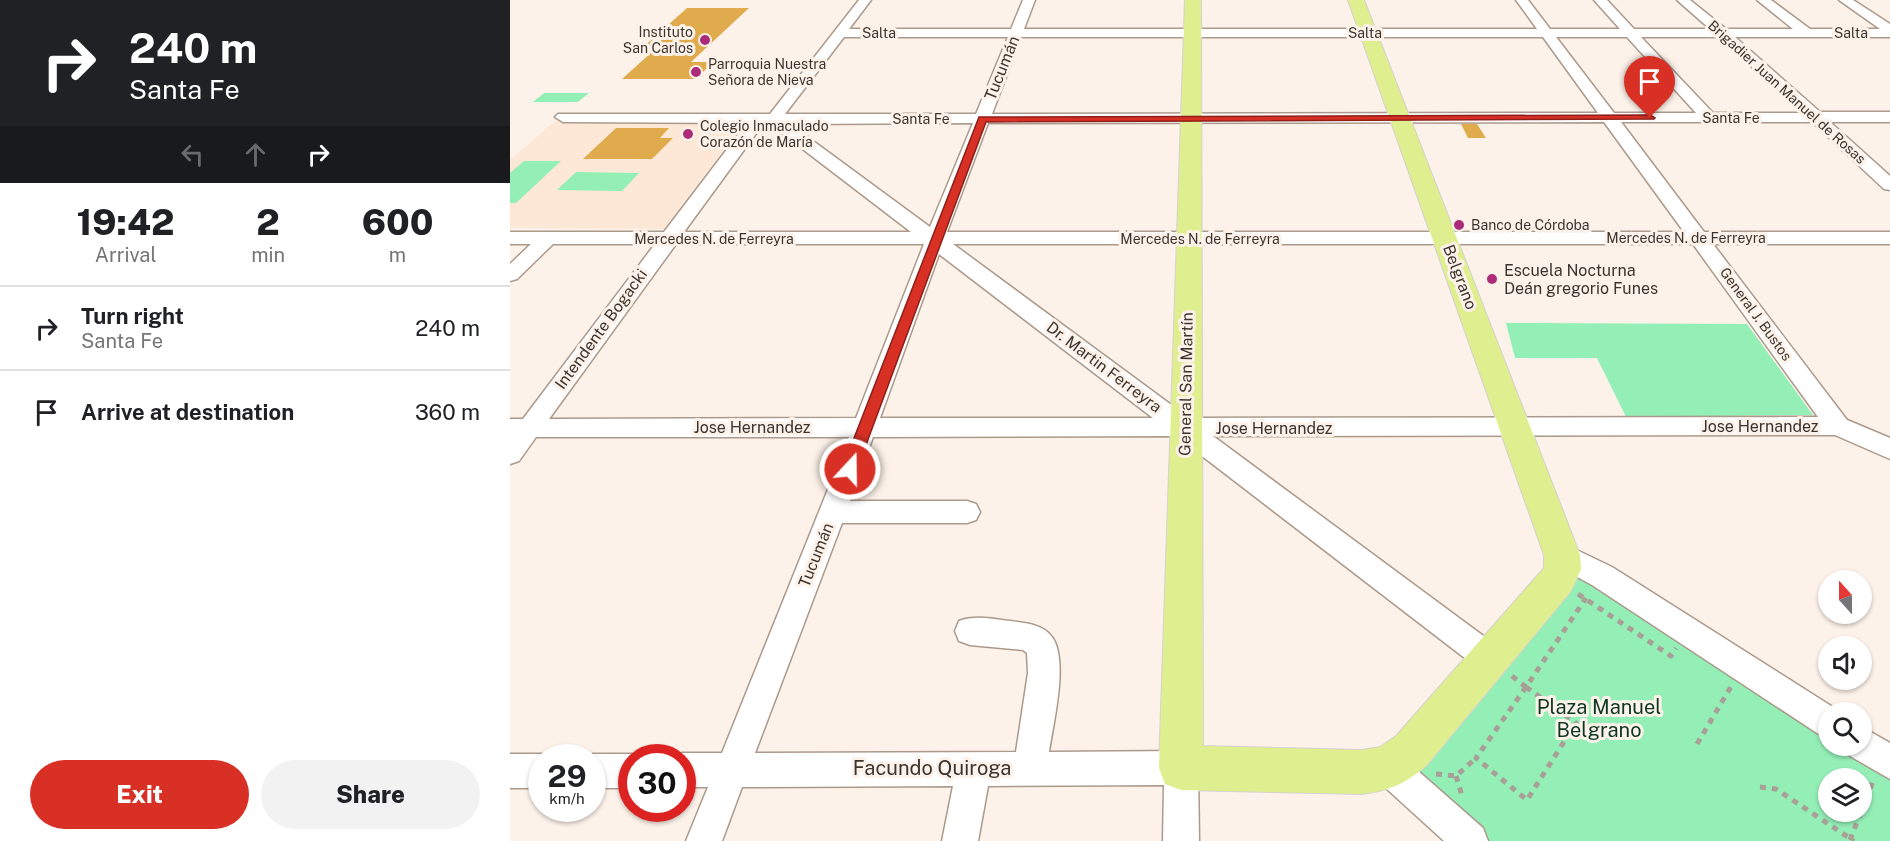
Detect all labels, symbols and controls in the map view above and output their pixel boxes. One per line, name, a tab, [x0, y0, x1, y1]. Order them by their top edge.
street label: Brigadier Juan Manuel de Rosas	[1705, 17, 1869, 167]
text: 240 m	[129, 23, 257, 72]
icon: right	[30, 24, 108, 102]
place label: Instituto San Carlos	[623, 24, 693, 56]
street label: Salta	[862, 25, 896, 41]
street label: Salta	[1348, 25, 1382, 41]
street label: Salta	[1834, 25, 1868, 41]
marker: Instituto San Carlos	[698, 33, 712, 47]
street label: Tucumán	[980, 33, 1024, 103]
place label: Parroquia Nuestra Señora de Nieva	[708, 56, 826, 88]
pin	[1624, 56, 1675, 118]
marker: Parroquia Nuestra Señora de Nieva	[689, 65, 703, 79]
icon: arrive	[1633, 65, 1666, 98]
text: Santa Fe	[129, 73, 240, 105]
street label: Santa Fe	[1702, 110, 1760, 126]
street label: Santa Fe	[892, 111, 950, 127]
place label: Colegio Inmaculado Corazón de María	[700, 118, 829, 150]
marker: Colegio Inmaculado Corazón de María	[681, 127, 695, 141]
icon: left	[176, 138, 209, 171]
icon: ahead	[239, 138, 272, 171]
icon: right	[302, 138, 335, 171]
text: 19:42	[77, 201, 175, 243]
text: 2	[256, 201, 280, 243]
text: 600	[362, 201, 433, 243]
place label: Banco de Córdoba	[1471, 217, 1590, 233]
marker: Banco de Córdoba	[1452, 218, 1466, 232]
street label: Mercedes N. de Ferreyra	[1606, 230, 1766, 246]
street label: Mercedes N. de Ferreyra	[634, 231, 794, 247]
street label: Mercedes N. de Ferreyra	[1120, 231, 1280, 247]
street label: Belgrano	[1439, 242, 1481, 312]
text: Arrival	[95, 243, 156, 267]
text: min	[251, 243, 285, 267]
text: m	[389, 243, 406, 267]
place label: Escuela Nocturna Deán gregorio Funes	[1504, 261, 1658, 298]
street label: General J. Bustos	[1717, 264, 1795, 364]
street label: Intendente Bogacki	[551, 265, 651, 393]
marker: Escuela Nocturna Deán gregorio Funes	[1485, 272, 1499, 286]
text: Turn right	[81, 303, 184, 329]
icon: right	[30, 312, 63, 345]
street label: General San Martín	[1175, 312, 1197, 456]
text: 240 m	[415, 315, 480, 341]
street label: Dr. Martin Ferreyra	[1043, 318, 1165, 416]
text: Santa Fe	[81, 329, 163, 353]
icon: arrive	[30, 396, 63, 429]
text: Arrive at destination	[81, 399, 294, 425]
text: 360 m	[415, 399, 480, 425]
street label: Jose Hernandez	[1701, 417, 1819, 436]
street label: Jose Hernandez	[693, 418, 811, 437]
street label: Jose Hernandez	[1215, 419, 1333, 438]
position arrow	[818, 437, 882, 501]
street label: Tucumán	[794, 520, 838, 590]
north arrow	[1818, 570, 1872, 624]
map controls	[1818, 570, 1872, 822]
button: sound	[1818, 636, 1872, 690]
park label: Plaza Manuel Belgrano	[1537, 695, 1661, 742]
button: search	[1818, 702, 1872, 756]
speed limit sign: 30	[618, 744, 696, 822]
street label: Facundo Quiroga	[853, 756, 1011, 780]
text: 29	[548, 758, 586, 794]
button: Exit	[30, 760, 249, 829]
button: Share	[261, 760, 480, 829]
button: layers	[1818, 768, 1872, 822]
text: km/h	[549, 790, 585, 807]

